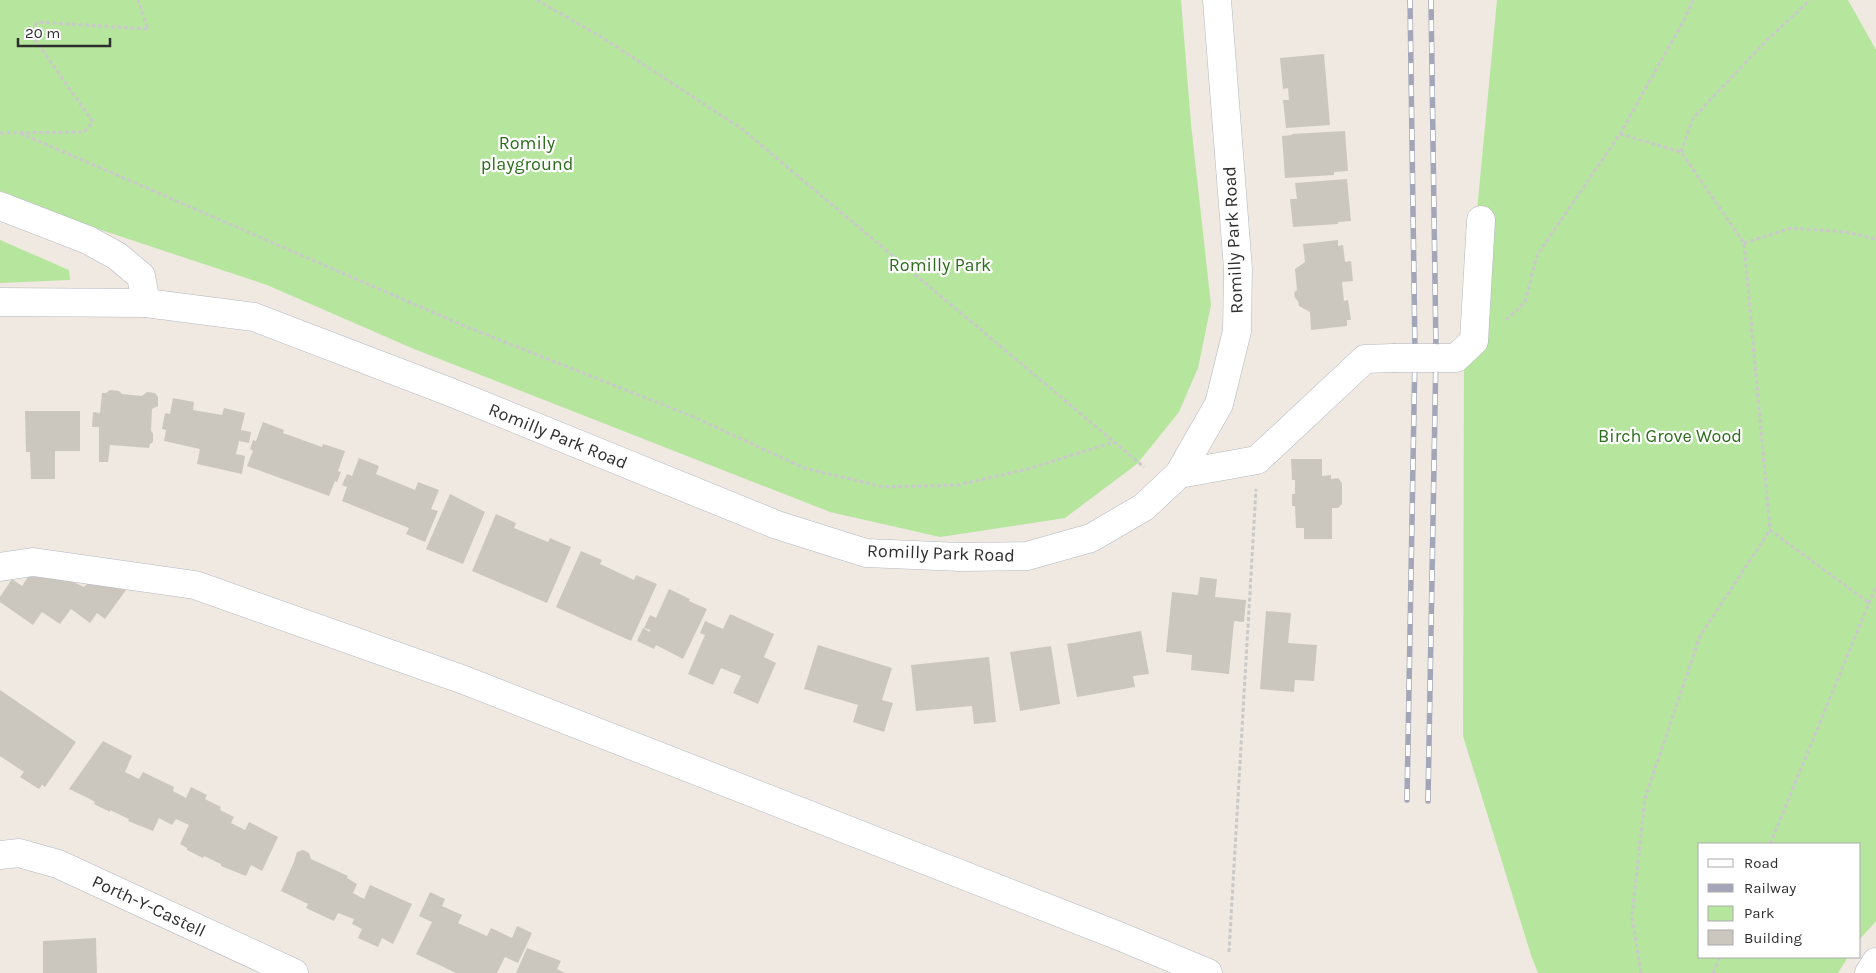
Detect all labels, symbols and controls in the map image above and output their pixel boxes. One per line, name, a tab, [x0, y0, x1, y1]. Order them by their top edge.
scale bar	[18, 15, 110, 47]
text: 20 m	[25, 24, 60, 42]
park label: Romily playground	[481, 132, 573, 175]
street label: Romilly Park Road	[1218, 166, 1248, 314]
park label: Romilly Park	[889, 254, 991, 276]
street label: Romilly Park Road	[485, 398, 631, 474]
park label: Birch Grove Wood	[1598, 425, 1742, 447]
street label: Romilly Park Road	[867, 539, 1015, 567]
legend	[1698, 843, 1861, 958]
text: Road	[1744, 854, 1779, 872]
street label: Porth-Y-Castell	[89, 870, 209, 942]
text: Railway	[1744, 879, 1796, 897]
text: Park	[1744, 904, 1774, 922]
text: Building	[1744, 929, 1802, 947]

